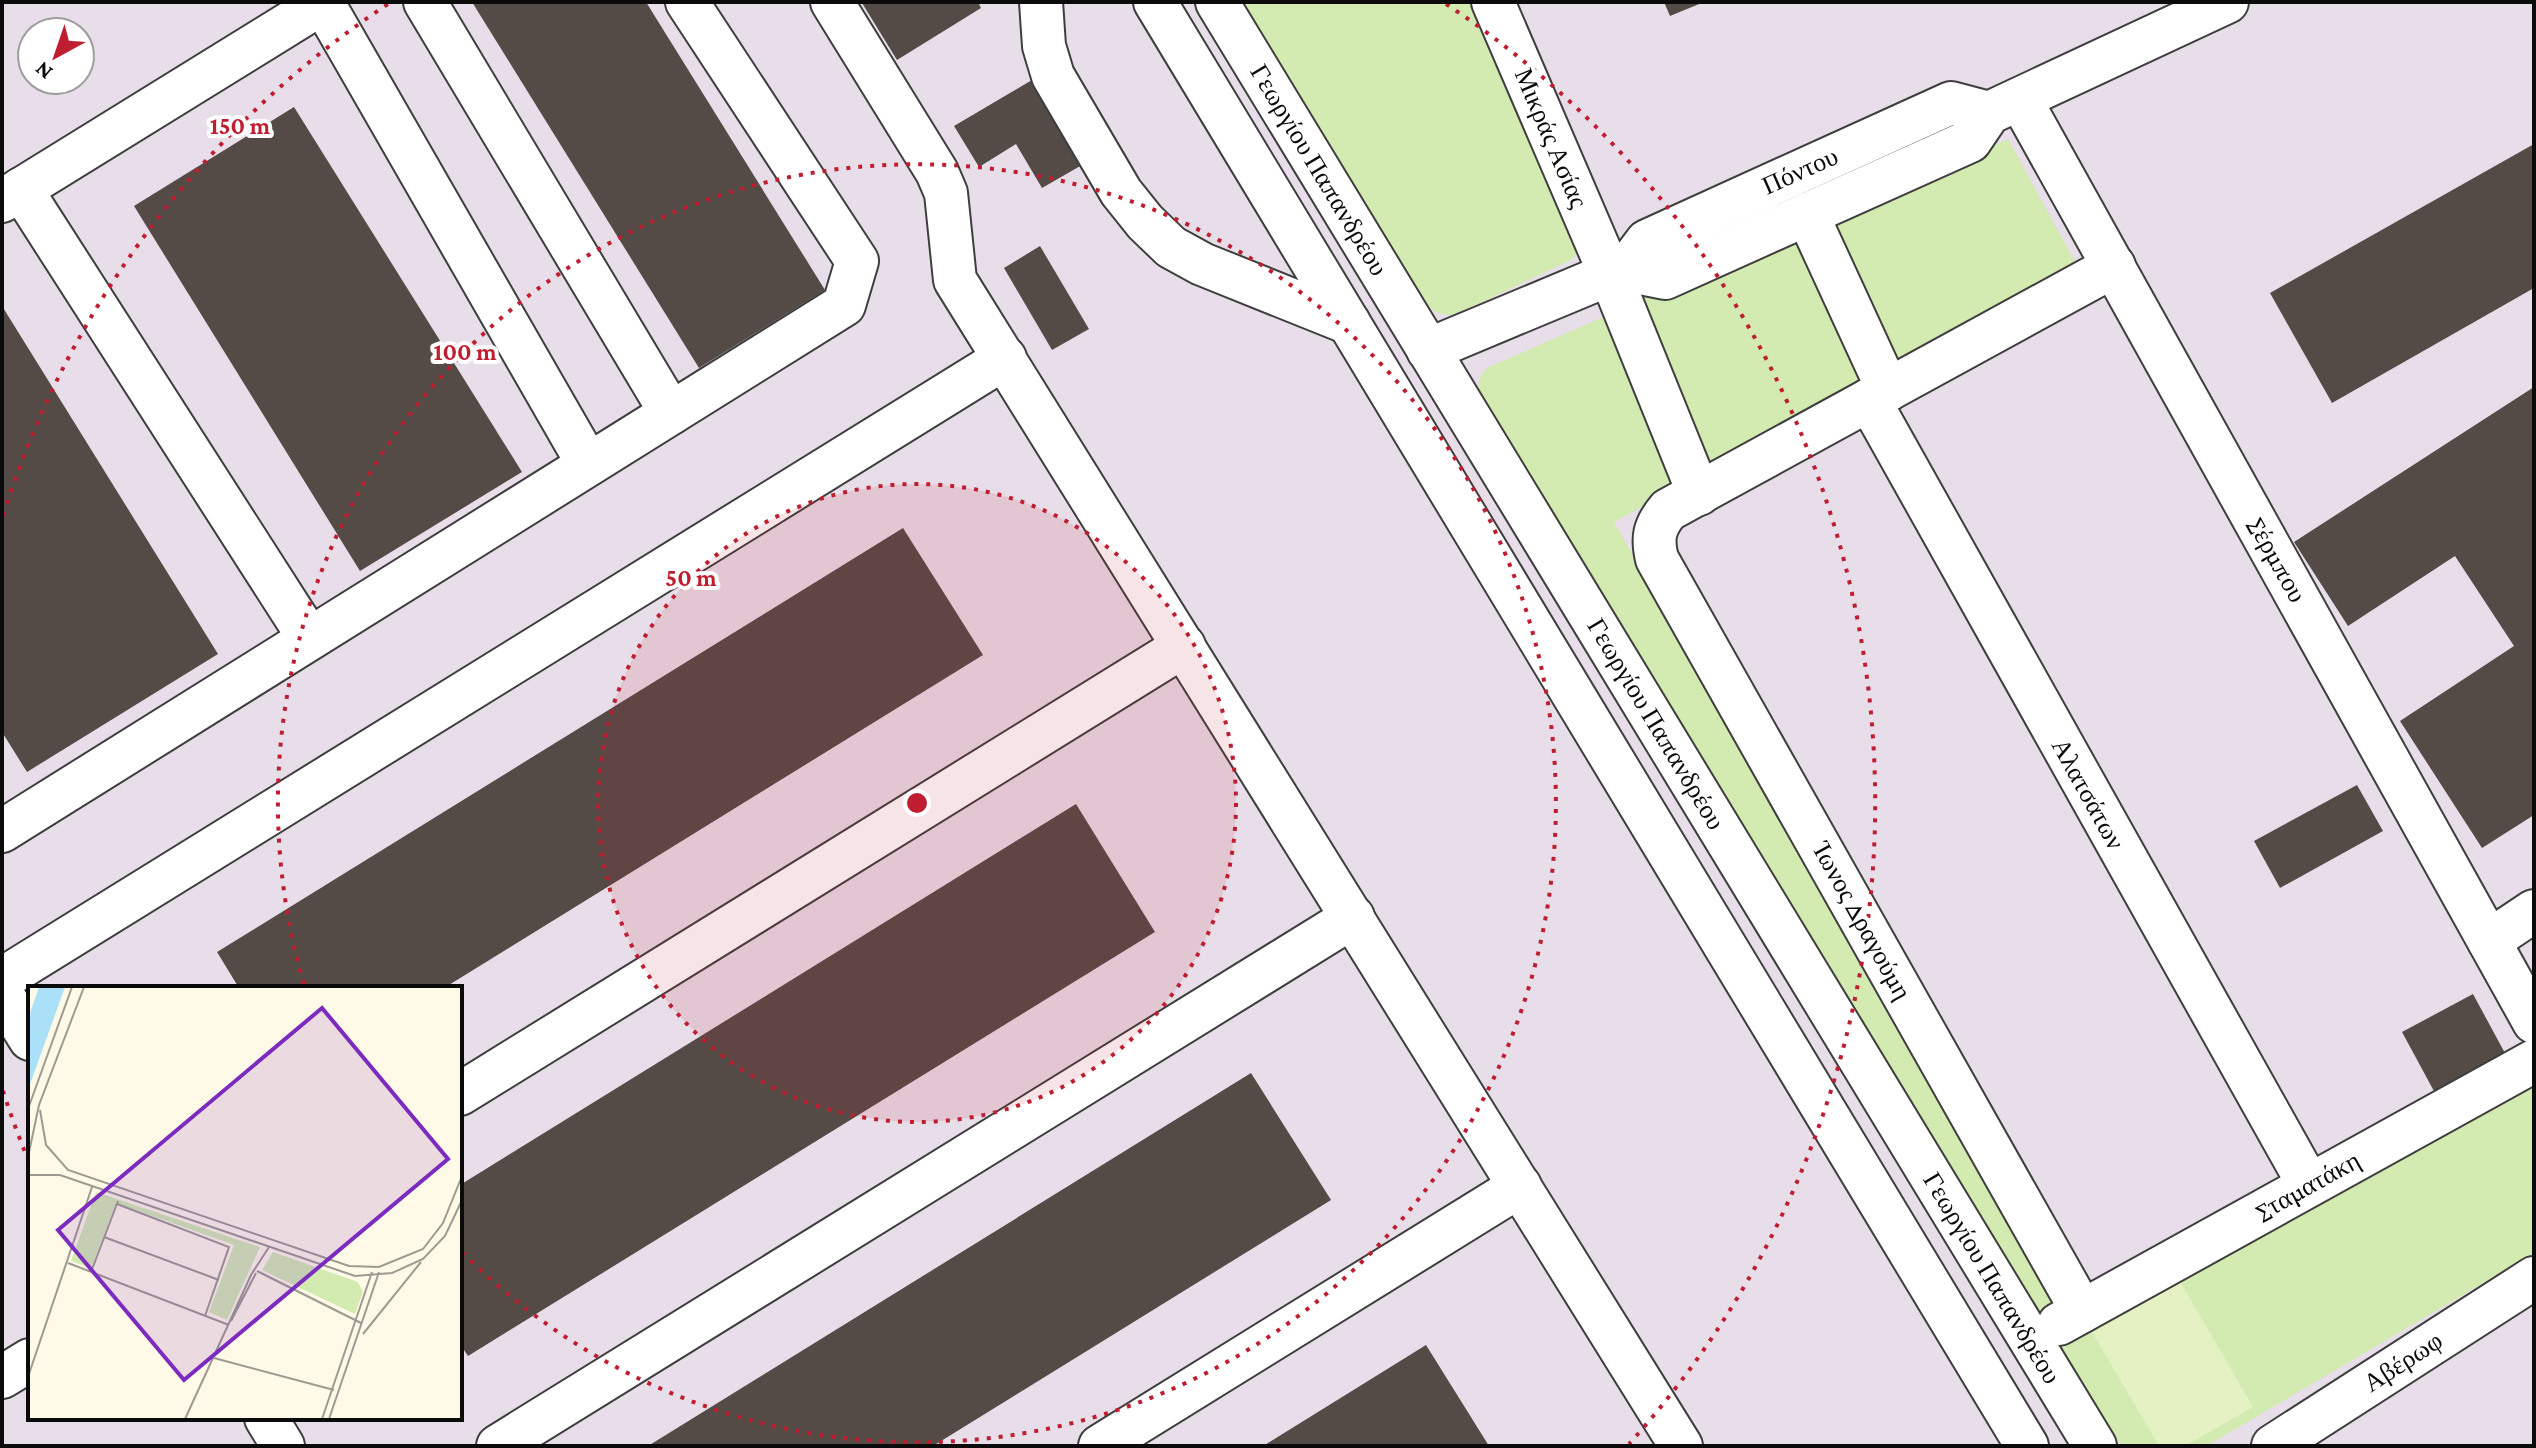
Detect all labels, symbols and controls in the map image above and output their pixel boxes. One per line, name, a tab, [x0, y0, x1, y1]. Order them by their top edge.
north arrow	[16, 16, 96, 96]
text: N	[30, 57, 57, 85]
street label: Γεωργίου Παπανδρέου	[1244, 59, 1394, 281]
street label: Μικράς Ασίας	[1509, 64, 1594, 213]
text: 150 m	[210, 112, 271, 139]
street label: Πόντου	[1758, 142, 1842, 200]
text: 100 m	[433, 338, 497, 365]
street label: Σέρμπου	[2242, 513, 2312, 607]
text: 50 m	[665, 564, 717, 591]
street label: Γεωργίου Παπανδρέου	[1581, 613, 1731, 835]
street label: Αλατσάτων	[2046, 733, 2130, 855]
centre of rings	[903, 789, 931, 817]
street label: Ίωνος Δραγούμη	[1806, 836, 1917, 1005]
inset map	[28, 986, 462, 1420]
street label: Σταματάκη	[2251, 1145, 2365, 1227]
street label: Γεωργίου Παπανδρέου	[1917, 1167, 2067, 1389]
street label: Αβέρωφ	[2358, 1326, 2448, 1398]

